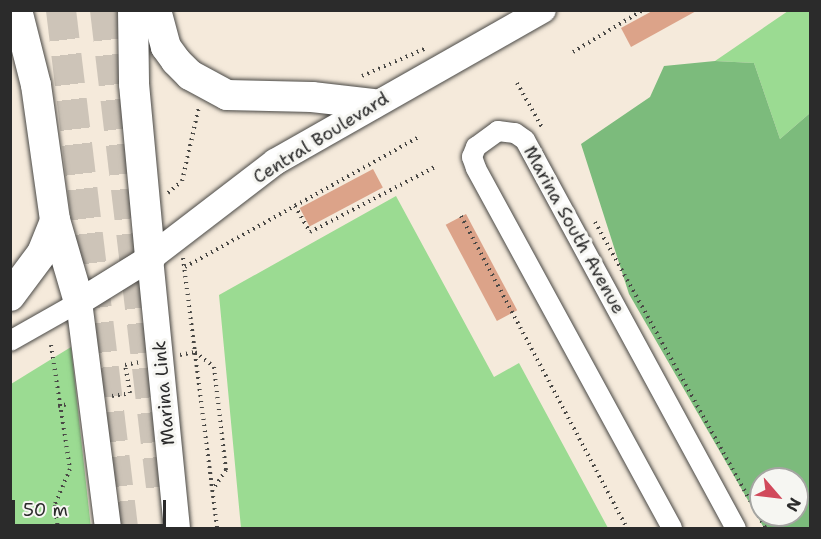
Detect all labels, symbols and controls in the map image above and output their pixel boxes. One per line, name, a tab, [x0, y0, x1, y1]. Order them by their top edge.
street label: Central Boulevard	[249, 88, 393, 188]
street label: Marina South Avenue	[519, 142, 629, 318]
street label: Marina Link	[149, 340, 179, 446]
north arrow	[749, 467, 809, 527]
scale bar	[15, 488, 170, 526]
text: N	[781, 494, 806, 515]
text: 50 m	[23, 498, 68, 522]

